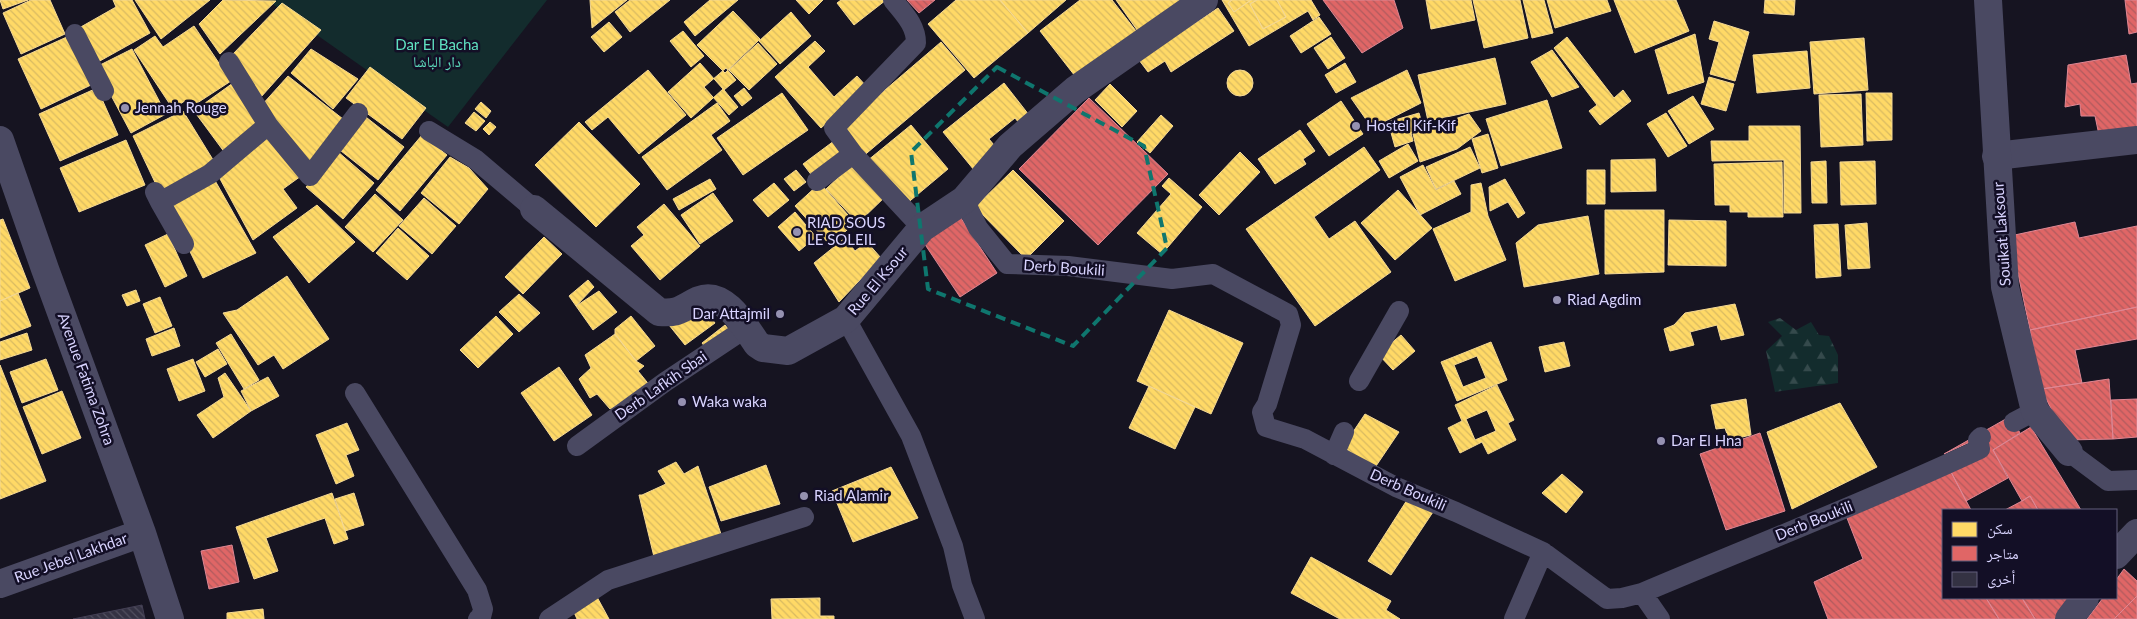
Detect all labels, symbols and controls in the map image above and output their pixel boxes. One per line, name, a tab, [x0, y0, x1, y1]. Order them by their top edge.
park label: Dar El Bacha دار الباشا	[395, 35, 479, 71]
place label: Jennah Rouge	[135, 98, 227, 116]
marker: Jennah Rouge	[119, 102, 131, 114]
place label: Hostel Kif-Kif	[1366, 116, 1457, 134]
marker: Hostel Kif-Kif	[1350, 120, 1362, 132]
street label: Souikat Laksour	[1988, 181, 2014, 287]
place label: RIAD SOUS LE SOLEIL	[807, 213, 885, 248]
marker: RIAD SOUS LE SOLEIL	[791, 226, 803, 238]
street label: Rue El Ksour	[843, 242, 911, 318]
street label: Derb Boukili	[1023, 255, 1105, 279]
place label: Riad Agdim	[1567, 290, 1641, 308]
marker: Riad Agdim	[1551, 294, 1563, 306]
place label: Dar Attajmil	[692, 304, 770, 322]
marker: Dar Attajmil	[774, 308, 786, 320]
street label: Avenue Fatima Zohra	[55, 310, 119, 447]
street label: Derb Lafkih Sbai	[611, 347, 710, 424]
place label: Waka waka	[692, 392, 767, 410]
marker: Waka waka	[676, 396, 688, 408]
place label: Dar El Hna	[1671, 431, 1742, 449]
marker: Dar El Hna	[1655, 435, 1667, 447]
street label: Derb Boukili	[1367, 464, 1449, 514]
place label: Riad Alamir	[814, 486, 889, 504]
marker: Riad Alamir	[798, 490, 810, 502]
street label: Derb Boukili	[1772, 496, 1855, 544]
legend	[1942, 509, 2117, 599]
text: سكن	[1987, 519, 2013, 539]
street label: Rue Jebel Lakhdar	[12, 528, 130, 586]
text: متاجر	[1986, 544, 2019, 563]
text: أخرى	[1987, 569, 2016, 589]

